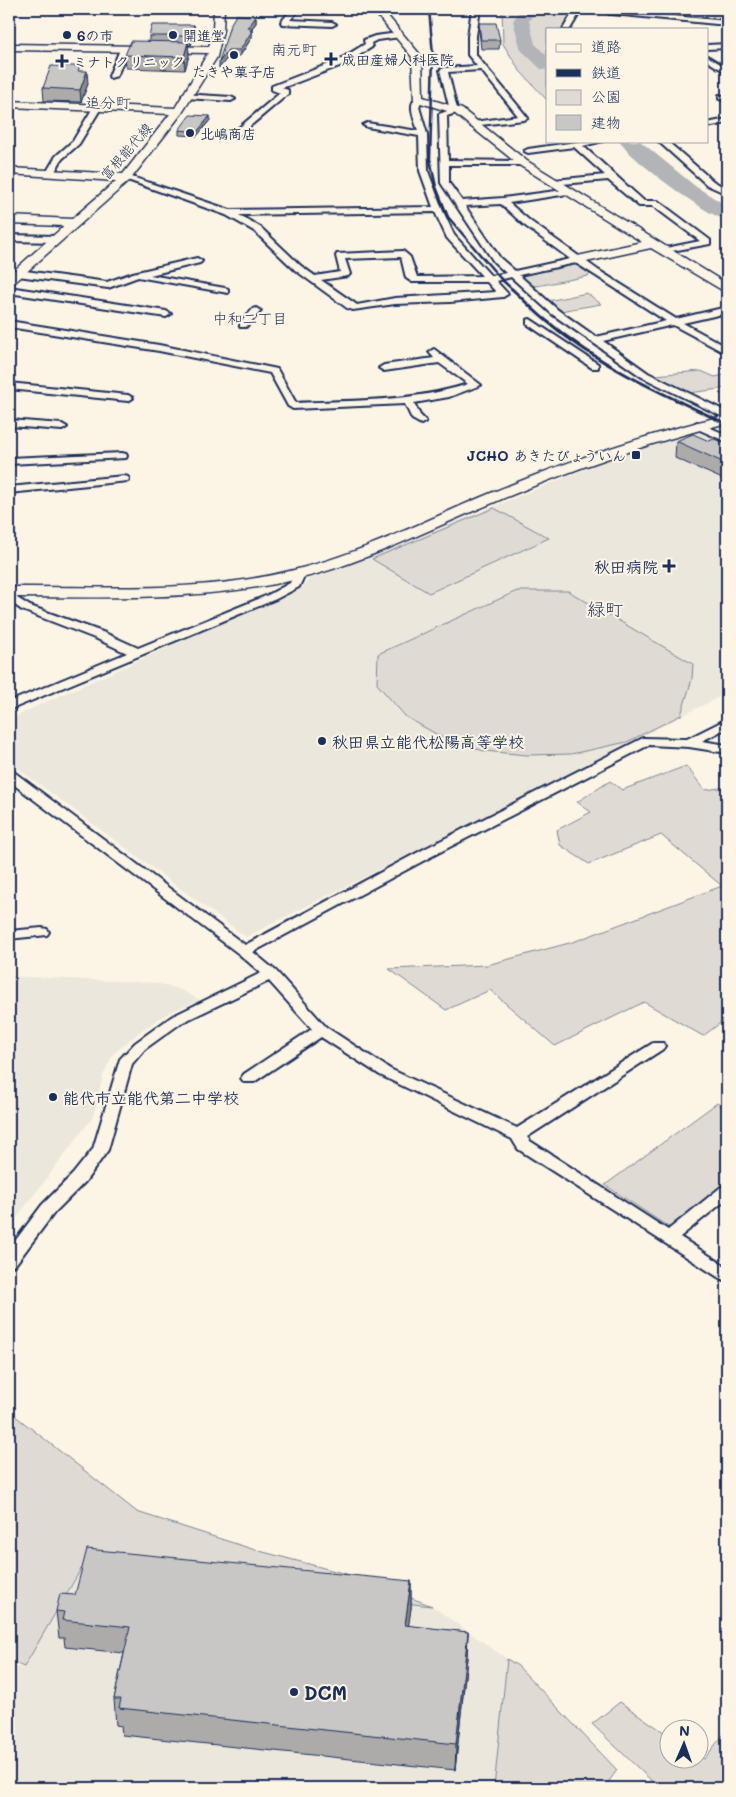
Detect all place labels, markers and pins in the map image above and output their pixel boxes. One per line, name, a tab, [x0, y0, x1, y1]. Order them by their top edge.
place label: 6の市	[77, 26, 113, 45]
place label: 開進堂	[183, 26, 225, 45]
marker: 6の市	[61, 29, 73, 41]
marker: 開進堂	[167, 29, 179, 41]
marker: たきや菓子店	[228, 49, 240, 61]
place label: 成田産婦人科医院	[342, 50, 454, 69]
place label: ミナトクリニック	[73, 52, 185, 71]
marker: 成田産婦人科医院	[324, 52, 338, 66]
marker: ミナトクリニック	[55, 54, 69, 68]
place label: たきや菓子店	[192, 62, 276, 81]
place label: 北嶋商店	[200, 124, 256, 143]
marker: 北嶋商店	[184, 127, 196, 139]
place label: JCHO あきたびょういん	[466, 446, 626, 465]
marker: JCHO あきたびょういん	[630, 449, 642, 461]
place label: 秋田病院	[594, 556, 658, 577]
marker: 秋田病院	[662, 559, 676, 573]
place label: 秋田県立能代松陽高等学校	[332, 731, 524, 752]
marker: 秋田県立能代松陽高等学校	[316, 735, 328, 747]
place label: 能代市立能代第二中学校	[63, 1087, 239, 1108]
marker: 能代市立能代第二中学校	[47, 1091, 59, 1103]
place label: DCM	[304, 1680, 347, 1705]
marker: DCM	[288, 1686, 300, 1698]

